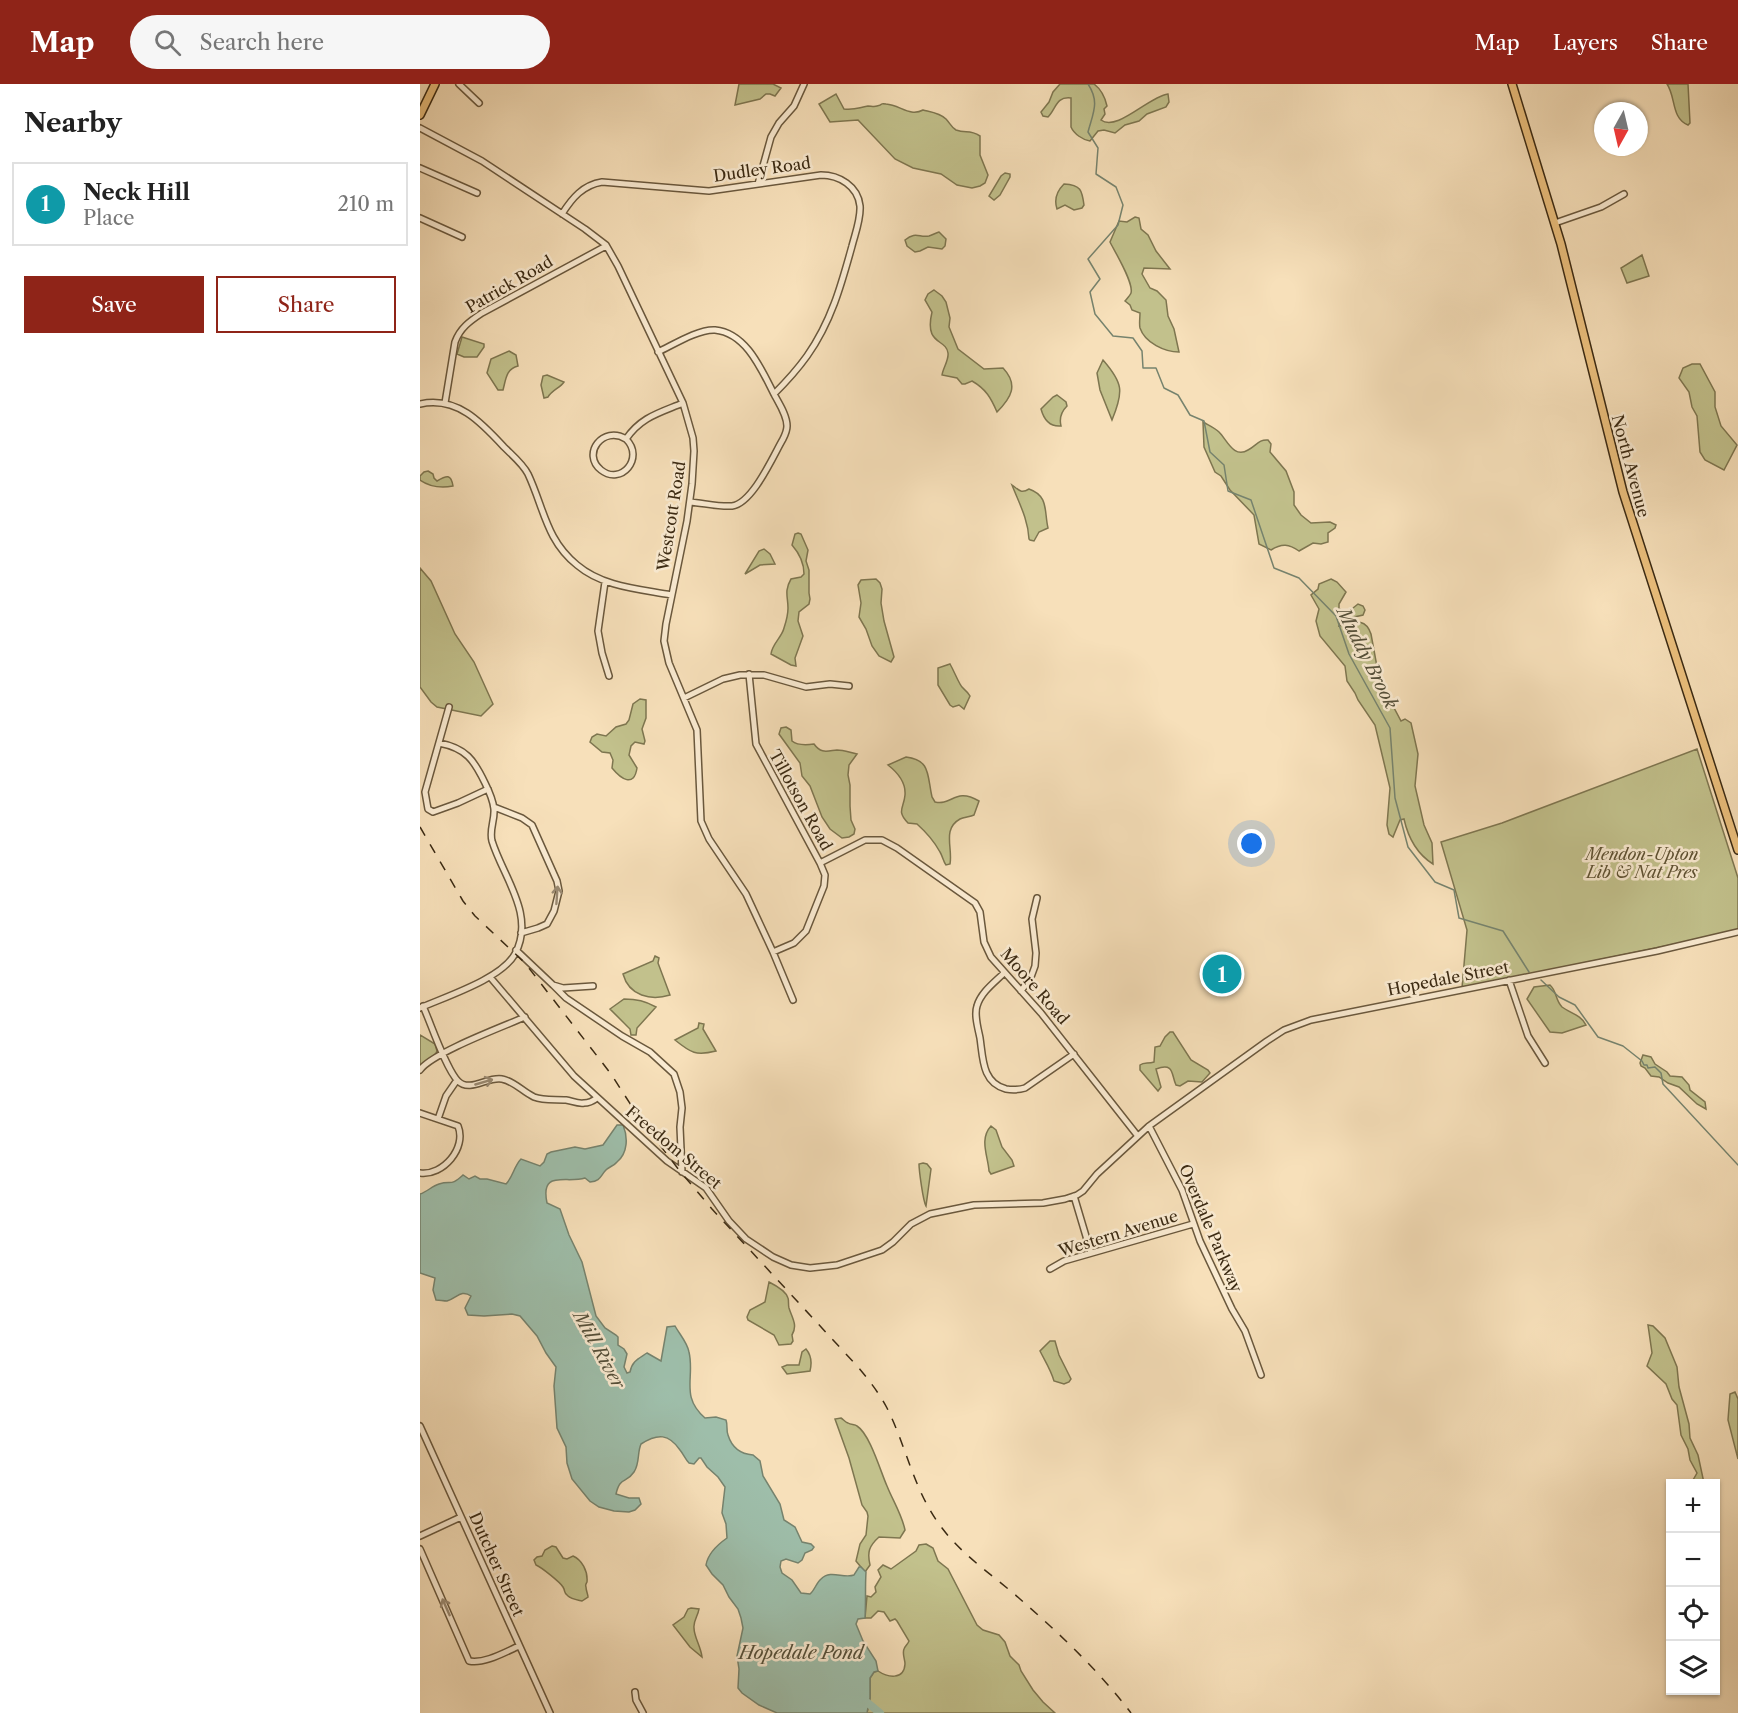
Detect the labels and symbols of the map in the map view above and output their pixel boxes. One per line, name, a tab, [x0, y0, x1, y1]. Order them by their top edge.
north arrow	[1594, 102, 1648, 156]
street label: Dudley Road	[712, 152, 812, 186]
street label: Patrick Road	[462, 251, 556, 317]
street label: North Avenue	[1608, 412, 1654, 520]
street label: Westcott Road	[652, 459, 690, 573]
water label: Muddy Brook	[1331, 602, 1402, 713]
street label: Tillotson Road	[765, 746, 837, 854]
your location	[1237, 829, 1266, 858]
park label: Mendon-Upton Lib & Nat Pres	[1584, 844, 1698, 882]
one-way arrow	[552, 886, 563, 906]
street label: Moore Road	[996, 944, 1074, 1028]
pin: 1	[1202, 952, 1242, 996]
street label: Hopedale Street	[1385, 956, 1511, 1000]
one-way arrow	[474, 1076, 493, 1087]
street label: Freedom Street	[622, 1101, 726, 1193]
street label: Overdale Parkway	[1175, 1161, 1247, 1296]
street label: Western Avenue	[1055, 1205, 1180, 1261]
water label: Mill River	[568, 1306, 630, 1394]
street label: Dutcher Street	[465, 1509, 529, 1619]
one-way arrow	[440, 1598, 451, 1616]
water label: Hopedale Pond	[737, 1642, 866, 1664]

